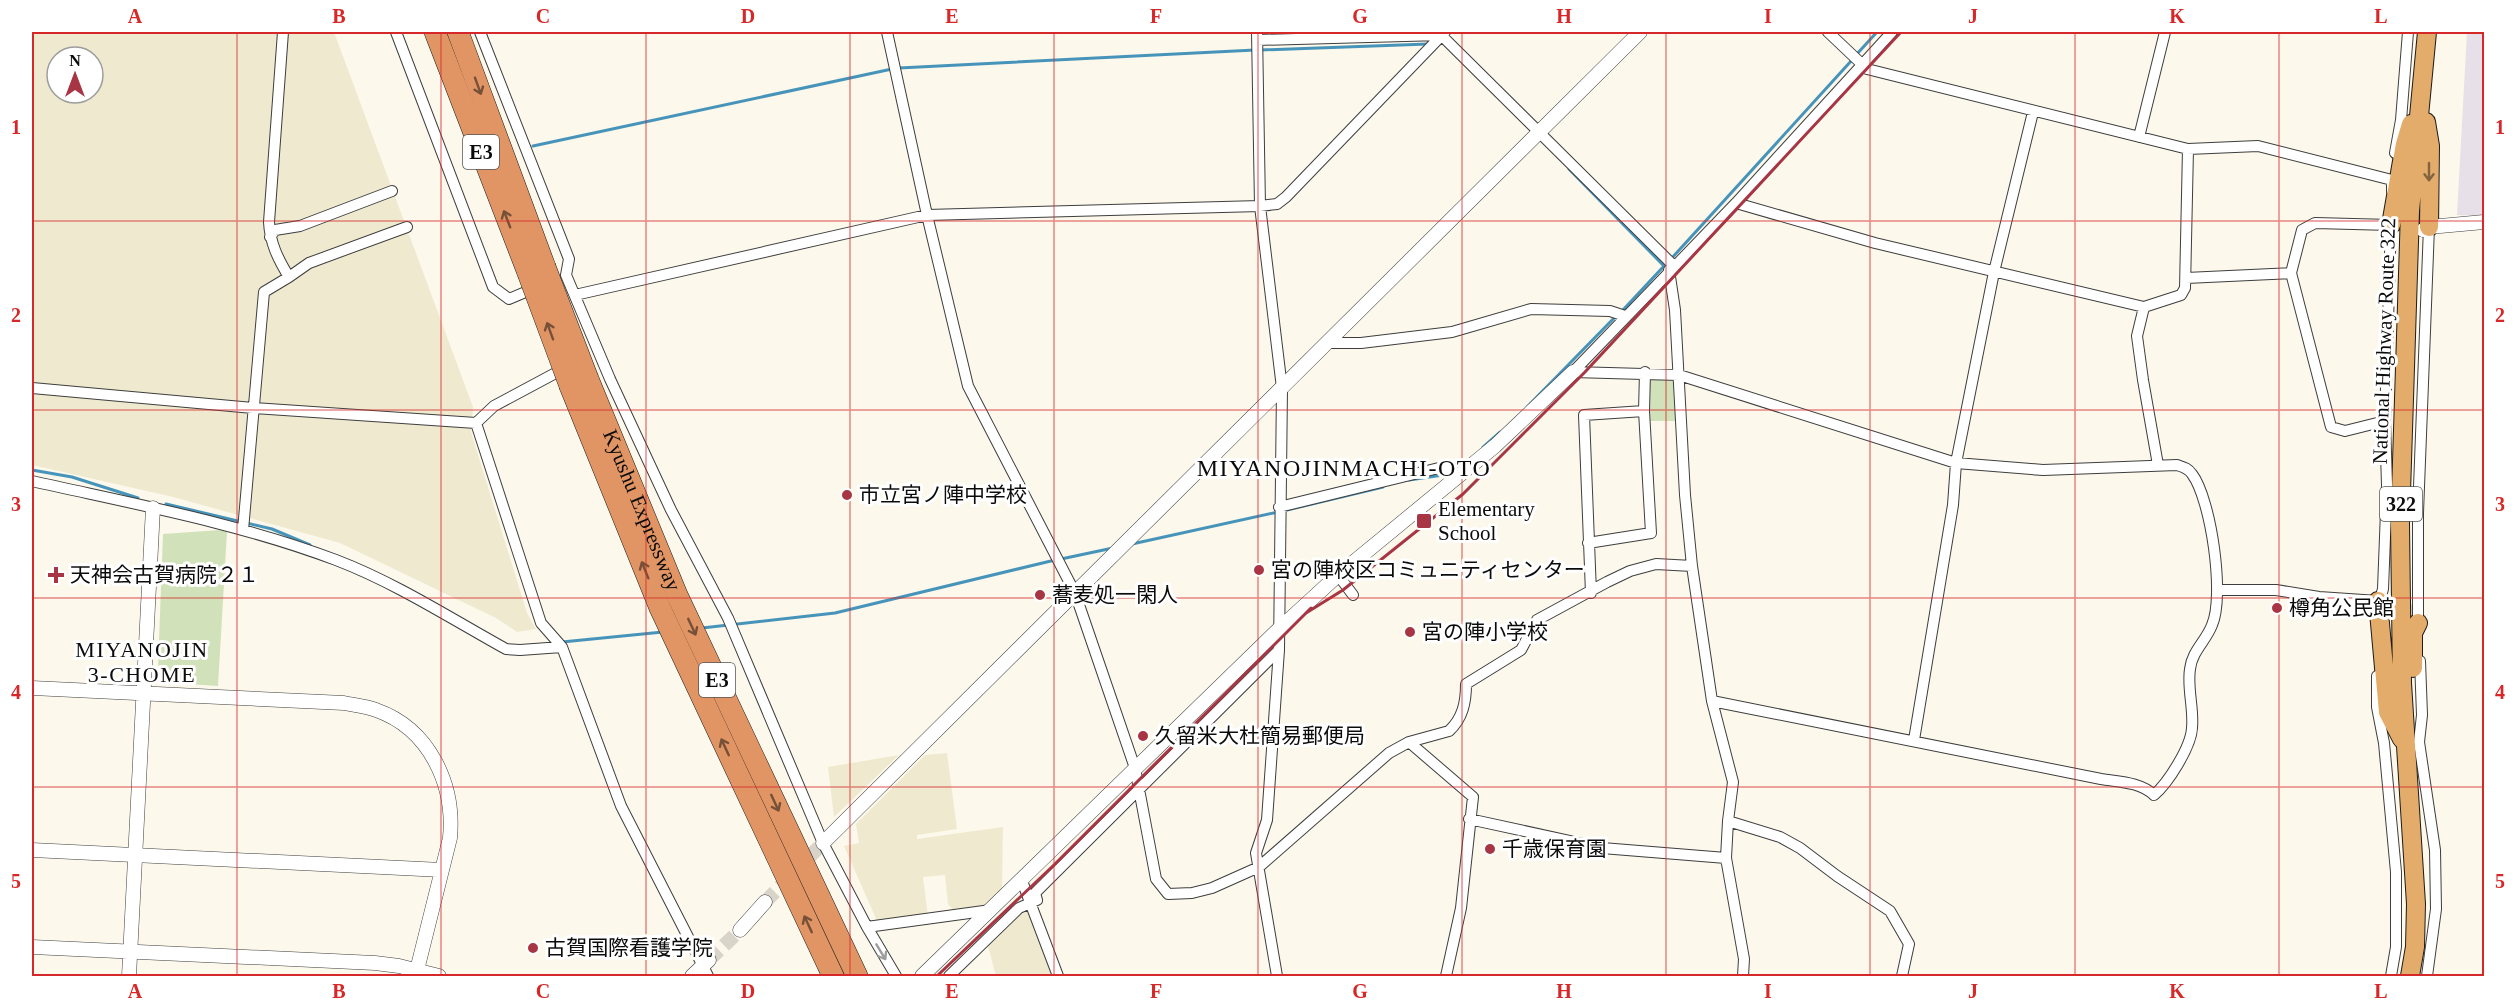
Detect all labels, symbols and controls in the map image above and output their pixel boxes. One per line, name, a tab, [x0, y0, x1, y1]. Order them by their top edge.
text: A	[128, 5, 143, 27]
text: B	[332, 5, 346, 27]
text: C	[536, 5, 550, 27]
text: D	[741, 5, 755, 27]
text: E	[945, 5, 959, 27]
text: F	[1150, 5, 1162, 27]
text: G	[1352, 5, 1368, 27]
text: H	[1556, 5, 1572, 27]
text: I	[1764, 5, 1772, 27]
text: J	[1968, 5, 1978, 27]
text: K	[2169, 5, 2185, 27]
text: L	[2374, 5, 2388, 27]
north arrow	[45, 45, 105, 105]
text: N	[69, 52, 81, 69]
one-way arrow	[474, 77, 485, 95]
text: 1	[11, 116, 21, 138]
text: 1	[2495, 116, 2505, 138]
road number: E3	[463, 135, 499, 169]
one-way arrow	[2423, 162, 2435, 182]
one-way arrow	[501, 210, 512, 229]
street label: National Highway Route 322	[2368, 217, 2400, 465]
text: 2	[11, 304, 21, 326]
text: 2	[2495, 304, 2505, 326]
one-way arrow	[543, 323, 554, 341]
street label: Kyushu Expressway	[598, 426, 686, 595]
district label: MIYANOJINMACHI-OTO	[1197, 455, 1491, 481]
place label: 市立宮ノ陣中学校	[859, 483, 1027, 507]
road number: 322	[2380, 487, 2422, 521]
marker: 市立宮ノ陣中学校	[840, 488, 854, 502]
text: 3	[11, 493, 21, 515]
text: 3	[2495, 493, 2505, 515]
place label: Elementary School	[1438, 497, 1535, 545]
marker: Elementary School	[1415, 512, 1433, 530]
place label: 宮の陣校区コミュニティセンター	[1271, 558, 1585, 582]
one-way arrow	[639, 561, 650, 579]
place label: 天神会古賀病院２１	[70, 563, 259, 587]
marker: 宮の陣校区コミュニティセンター	[1252, 563, 1266, 577]
marker: 天神会古賀病院２１	[47, 566, 65, 584]
place label: 蕎麦処一閑人	[1052, 583, 1178, 607]
marker: 蕎麦処一閑人	[1033, 588, 1047, 602]
place label: 樽角公民館	[2289, 596, 2394, 620]
marker: 樽角公民館	[2270, 601, 2284, 615]
one-way arrow	[686, 618, 698, 636]
place label: 宮の陣小学校	[1422, 620, 1548, 644]
marker: 宮の陣小学校	[1403, 625, 1417, 639]
district label: MIYANOJIN 3-CHOME	[75, 637, 209, 687]
road number: E3	[699, 663, 735, 697]
text: 4	[11, 681, 21, 703]
text: 4	[2495, 681, 2505, 703]
place label: 久留米大杜簡易郵便局	[1155, 724, 1365, 748]
marker: 久留米大杜簡易郵便局	[1136, 729, 1150, 743]
one-way arrow	[719, 739, 731, 757]
one-way arrow	[770, 794, 781, 812]
place label: 千歳保育園	[1502, 837, 1607, 861]
marker: 千歳保育園	[1483, 842, 1497, 856]
text: 5	[11, 870, 21, 892]
text: 5	[2495, 870, 2505, 892]
one-way arrow	[801, 915, 813, 933]
place label: 古賀国際看護学院	[545, 936, 713, 960]
marker: 古賀国際看護学院	[526, 941, 540, 955]
one-way arrow	[876, 943, 888, 960]
text: A	[128, 980, 143, 1002]
text: B	[332, 980, 346, 1002]
text: C	[536, 980, 550, 1002]
text: D	[741, 980, 755, 1002]
text: E	[945, 980, 959, 1002]
text: F	[1150, 980, 1162, 1002]
text: G	[1352, 980, 1368, 1002]
text: H	[1556, 980, 1572, 1002]
text: I	[1764, 980, 1772, 1002]
text: J	[1968, 980, 1978, 1002]
text: K	[2169, 980, 2185, 1002]
text: L	[2374, 980, 2388, 1002]

